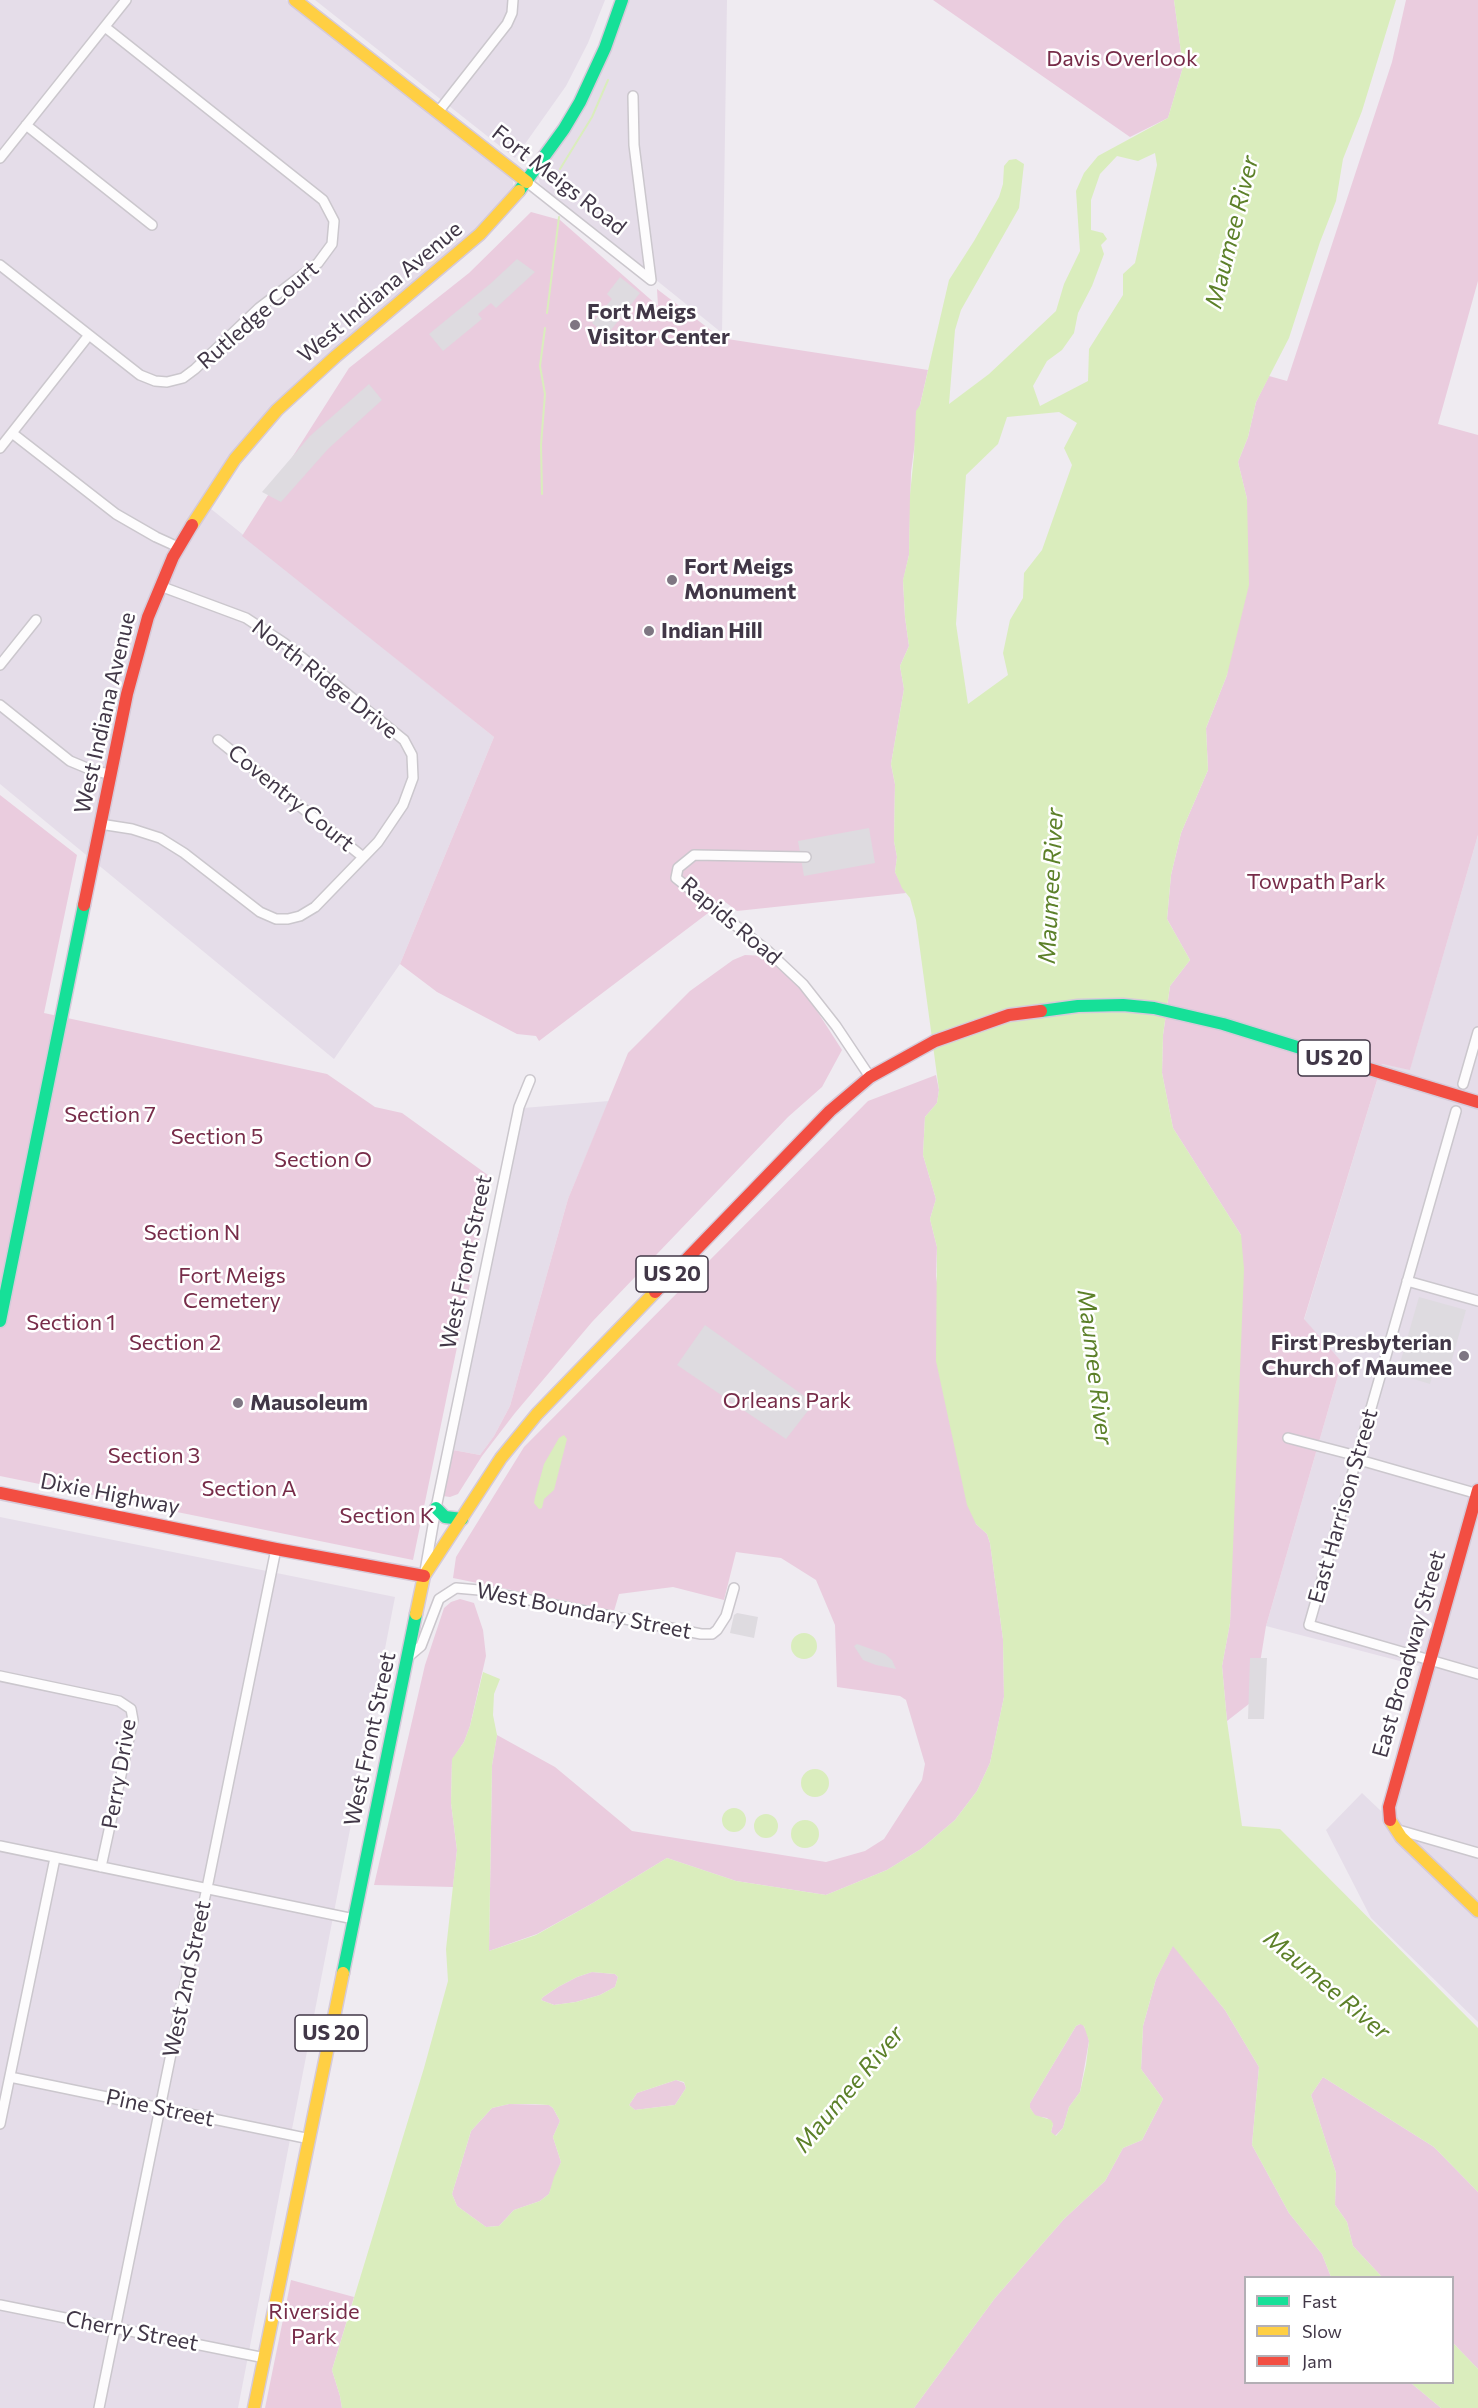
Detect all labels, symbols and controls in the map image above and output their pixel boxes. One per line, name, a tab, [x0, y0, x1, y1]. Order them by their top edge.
park label: Davis Overlook	[1046, 46, 1198, 72]
street label: Fort Meigs Road	[487, 119, 631, 241]
water label: Maumee River	[1199, 153, 1265, 311]
street label: West Indiana Avenue	[293, 216, 467, 368]
street label: Rutledge Court	[192, 255, 324, 375]
place label: Fort Meigs Visitor Center	[587, 299, 730, 350]
marker: Fort Meigs Visitor Center	[568, 318, 582, 332]
place label: Fort Meigs Monument	[684, 554, 796, 606]
marker: Fort Meigs Monument	[665, 573, 679, 587]
street label: West Indiana Avenue	[69, 610, 141, 816]
street label: North Ridge Drive	[247, 614, 403, 744]
place label: Indian Hill	[661, 618, 763, 644]
marker: Indian Hill	[642, 624, 656, 638]
street label: Coventry Court	[223, 739, 359, 857]
water label: Maumee River	[1033, 807, 1069, 965]
park label: Towpath Park	[1246, 869, 1386, 895]
street label: Rapids Road	[675, 871, 787, 971]
road number: US 20	[1298, 1040, 1370, 1076]
park label: Section 7	[64, 1102, 156, 1128]
park label: Section 5	[171, 1124, 263, 1150]
park label: Section O	[274, 1147, 372, 1173]
street label: West Front Street	[435, 1172, 497, 1352]
park label: Section N	[144, 1220, 240, 1246]
road number: US 20	[636, 1256, 708, 1292]
park label: Fort Meigs Cemetery	[178, 1263, 286, 1314]
water label: Maumee River	[1071, 1288, 1119, 1446]
park label: Section 1	[26, 1310, 116, 1336]
park label: Section 2	[129, 1330, 221, 1356]
place label: First Presbyterian Church of Maumee	[1262, 1330, 1452, 1382]
marker: First Presbyterian Church of Maumee	[1457, 1349, 1471, 1363]
park label: Orleans Park	[723, 1388, 851, 1414]
place label: Mausoleum	[250, 1390, 368, 1416]
marker: Mausoleum	[231, 1396, 245, 1410]
street label: East Harrison Street	[1303, 1406, 1383, 1606]
park label: Section 3	[108, 1443, 200, 1469]
street label: Dixie Highway	[38, 1468, 182, 1520]
park label: Section A	[201, 1476, 297, 1502]
park label: Section K	[340, 1503, 434, 1529]
street label: East Broadway Street	[1367, 1547, 1451, 1761]
street label: West Boundary Street	[474, 1577, 694, 1645]
street label: West Front Street	[339, 1649, 401, 1829]
street label: Perry Drive	[96, 1717, 142, 1831]
street label: West 2nd Street	[157, 1898, 217, 2060]
water label: Maumee River	[1258, 1924, 1396, 2046]
road number: US 20	[295, 2015, 367, 2051]
water label: Maumee River	[788, 2020, 910, 2158]
street label: Pine Street	[103, 2084, 217, 2132]
legend	[1244, 2276, 1454, 2384]
text: Fast	[1302, 2290, 1337, 2312]
park label: Riverside Park	[268, 2299, 360, 2350]
street label: Cherry Street	[63, 2305, 201, 2357]
text: Slow	[1302, 2320, 1342, 2342]
text: Jam	[1302, 2350, 1332, 2372]

